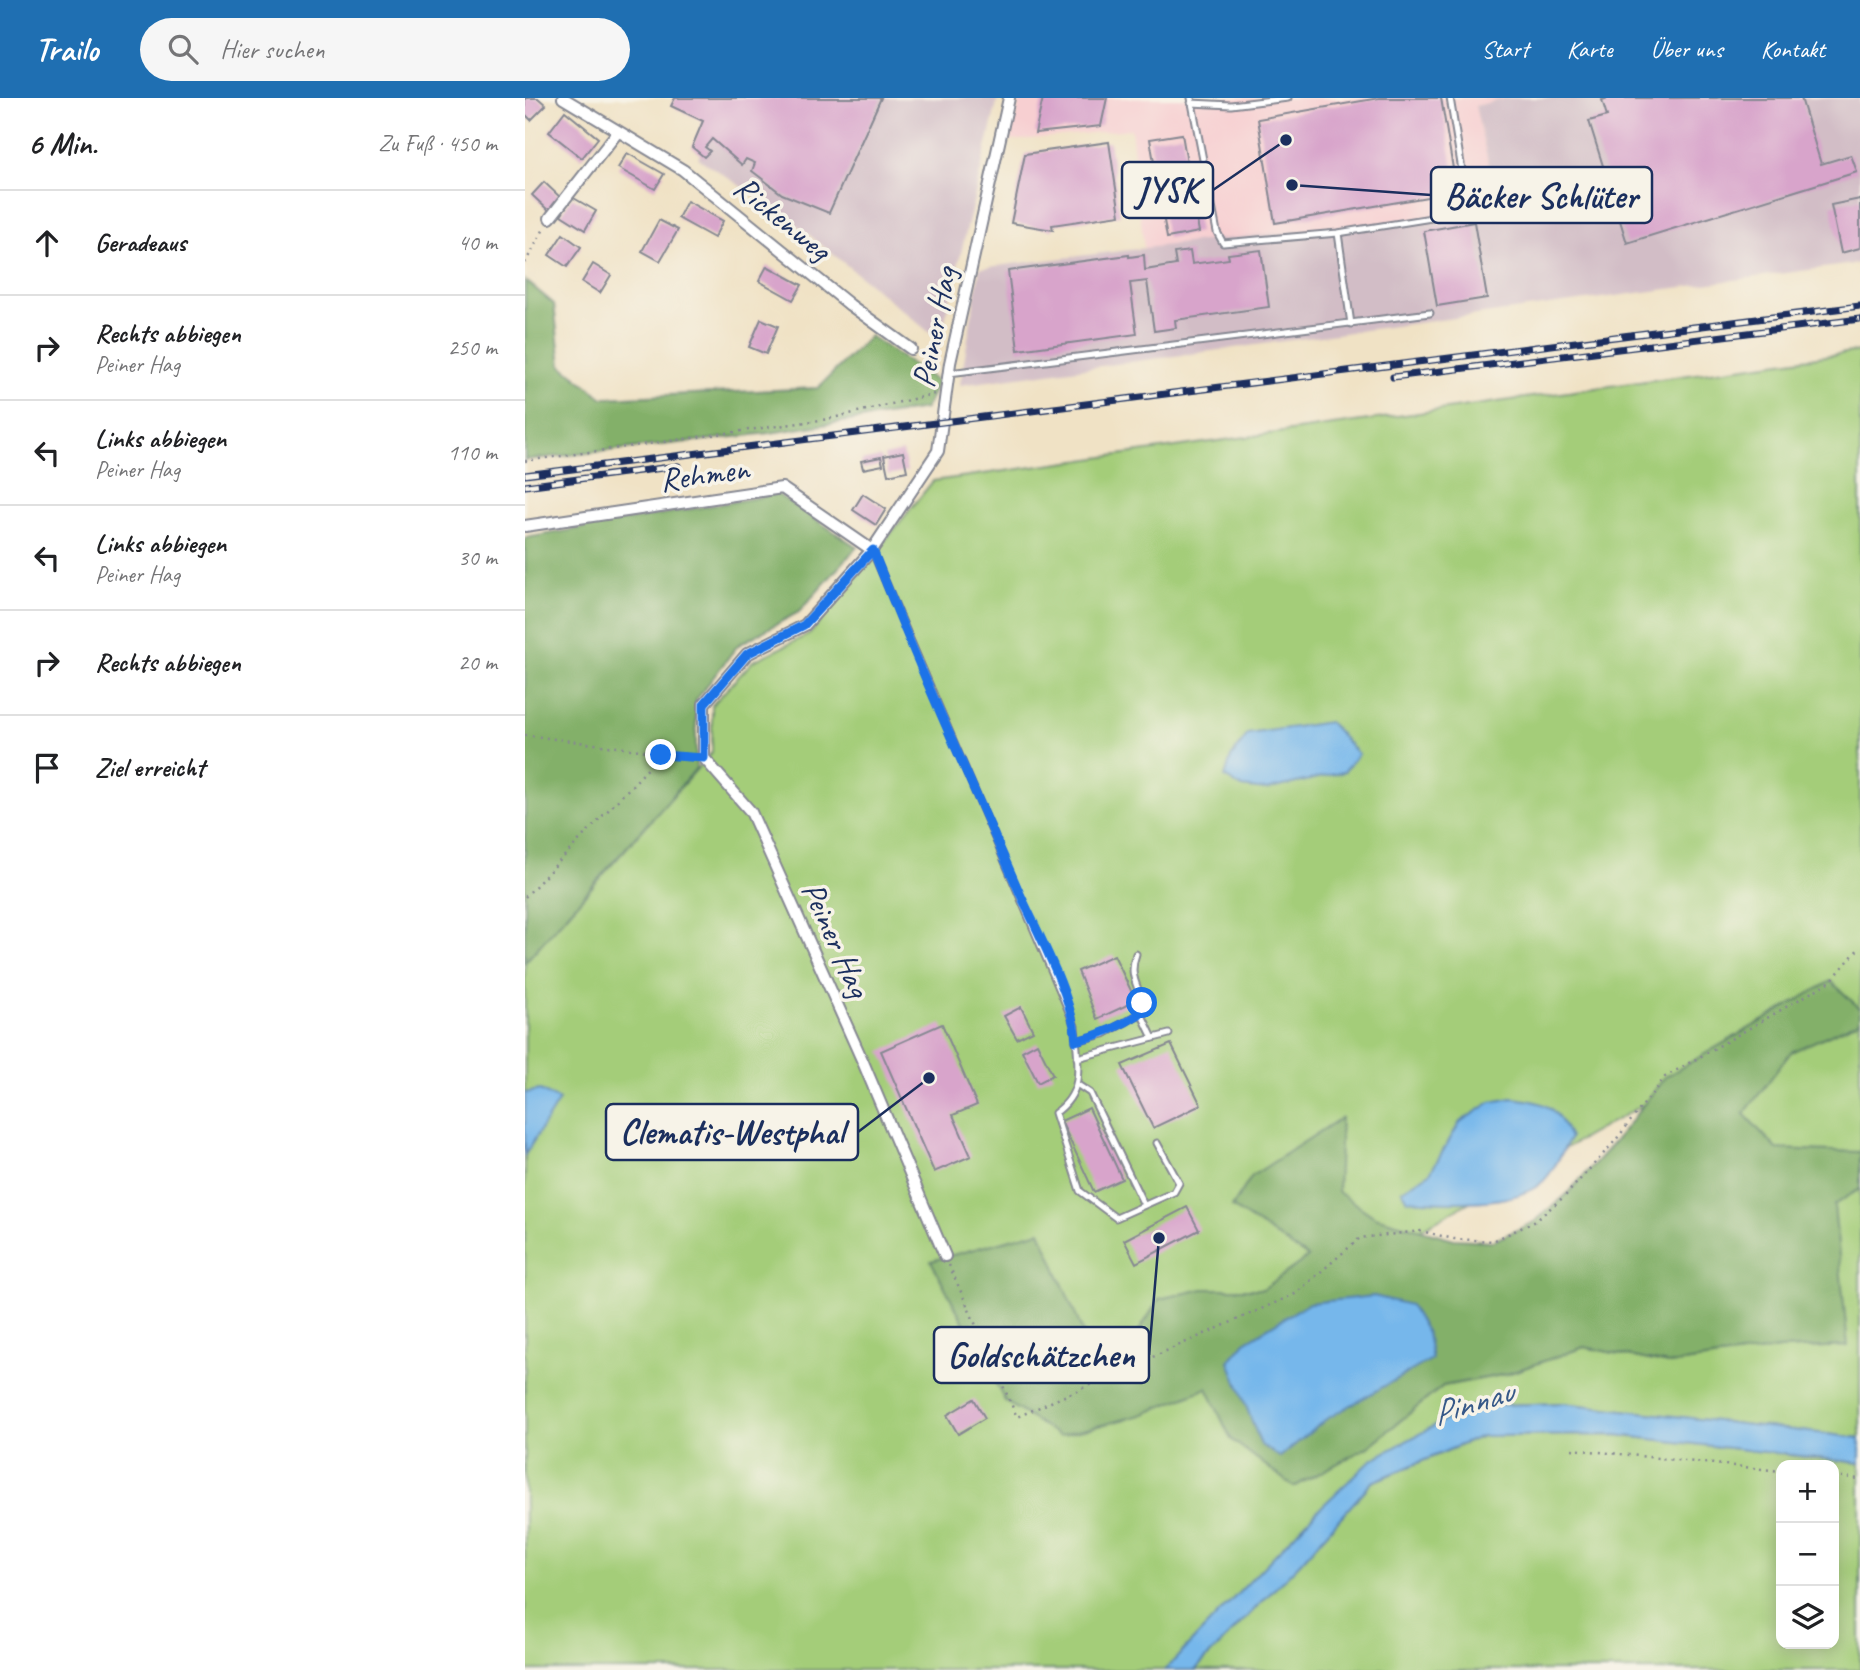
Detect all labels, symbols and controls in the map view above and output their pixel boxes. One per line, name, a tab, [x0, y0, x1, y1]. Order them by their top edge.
search box	[140, 18, 630, 81]
text: Trailo	[35, 28, 98, 70]
icon: search	[164, 30, 202, 68]
text: Hier suchen	[220, 33, 324, 66]
text: Start	[1482, 34, 1529, 64]
text: Karte	[1567, 34, 1613, 64]
text: Über uns	[1651, 34, 1723, 64]
text: Kontakt	[1761, 34, 1825, 64]
text: 6 Min.	[28, 125, 97, 163]
text: Zu Fuß · 450 m	[378, 129, 497, 158]
callout: JYSK	[1122, 162, 1213, 218]
street label: Rickenweg	[725, 166, 841, 271]
callout: Bäcker Schlüter	[1431, 167, 1652, 223]
text: JYSK	[1133, 168, 1206, 213]
text: Bäcker Schlüter	[1445, 174, 1641, 219]
icon: ahead	[28, 224, 66, 262]
text: Geradeaus	[95, 226, 186, 259]
text: 40 m	[458, 228, 497, 257]
street label: Peiner Hag	[902, 261, 967, 391]
text: Rechts abbiegen	[95, 317, 241, 350]
icon: right	[28, 329, 66, 367]
text: 250 m	[448, 333, 497, 362]
text: Peiner Hag	[95, 350, 180, 379]
text: Links abbiegen	[95, 422, 226, 455]
icon: left	[28, 434, 66, 472]
text: 110 m	[448, 438, 497, 467]
street label: Rehmen	[657, 447, 753, 501]
text: Peiner Hag	[95, 455, 180, 484]
text: Links abbiegen	[95, 527, 226, 560]
icon: left	[28, 539, 66, 577]
text: 30 m	[458, 543, 497, 572]
text: Peiner Hag	[95, 560, 180, 589]
icon: right	[28, 644, 66, 682]
text: Rechts abbiegen	[95, 646, 241, 679]
text: 20 m	[458, 648, 497, 677]
route end	[645, 739, 676, 770]
icon: arrive	[28, 749, 66, 787]
text: Ziel erreicht	[95, 751, 205, 784]
street label: Peiner Hag	[792, 875, 881, 1006]
route start	[1126, 987, 1157, 1018]
callout: Clematis-Westphal	[606, 1104, 858, 1160]
text: Clematis-Westphal	[620, 1110, 851, 1155]
callout: Goldschätzchen	[934, 1327, 1149, 1383]
text: Goldschätzchen	[947, 1333, 1135, 1378]
water label: Pinnau	[1427, 1368, 1523, 1436]
map controls	[1776, 1460, 1839, 1649]
button: +	[1776, 1460, 1839, 1523]
button: −	[1776, 1523, 1839, 1586]
button: layers	[1776, 1586, 1839, 1649]

